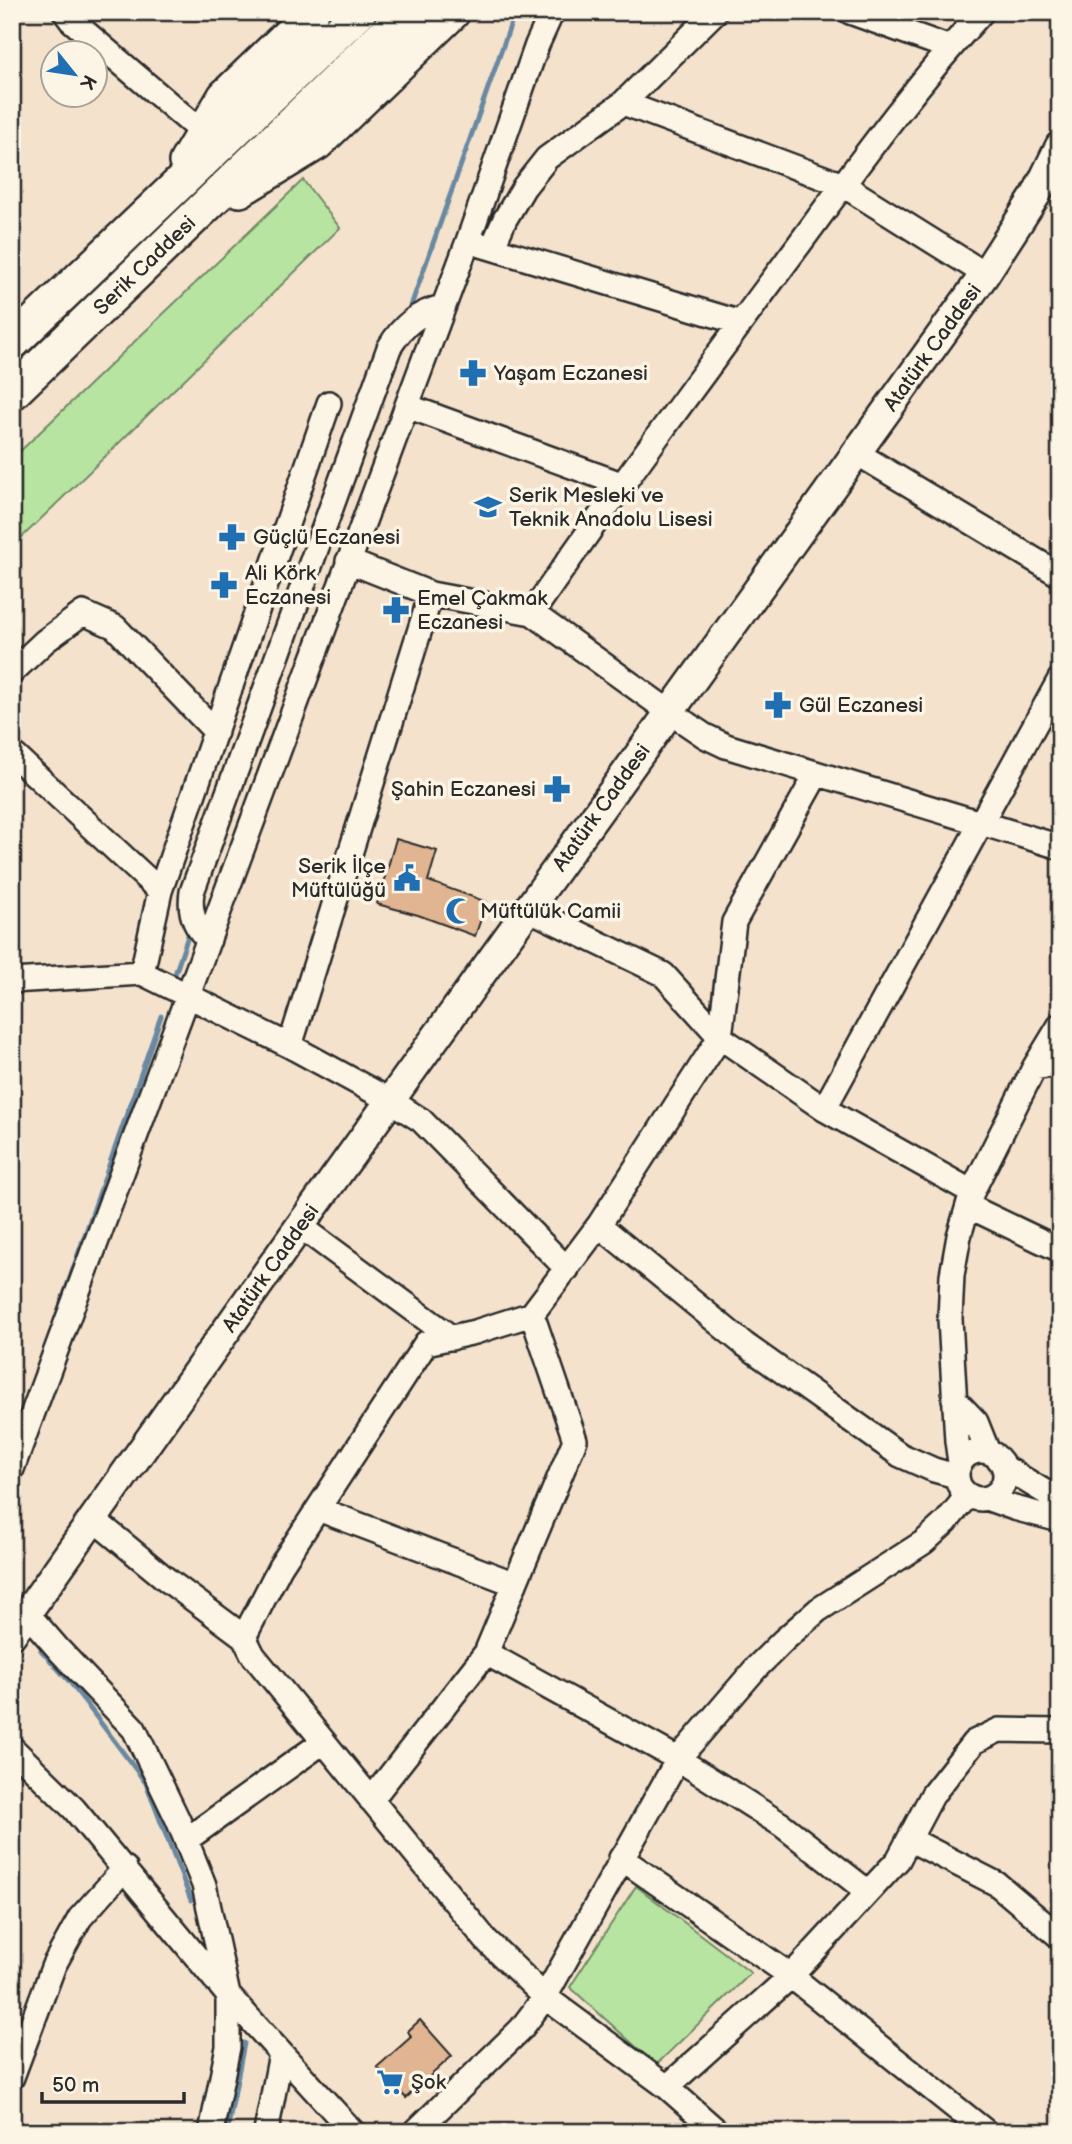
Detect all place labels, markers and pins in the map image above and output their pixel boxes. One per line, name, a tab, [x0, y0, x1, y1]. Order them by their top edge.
pharmacy icon: Yaşam Eczanesi	[458, 358, 488, 388]
place label: Yaşam Eczanesi	[493, 361, 648, 386]
place label: Serik Mesleki ve Teknik Anadolu Lisesi	[509, 483, 713, 532]
school or university icon: Serik Mesleki ve Teknik Anadolu Lisesi	[473, 492, 503, 522]
pharmacy icon: Güçlü Eczanesi	[217, 522, 247, 552]
place label: Güçlü Eczanesi	[253, 525, 400, 550]
place label: Ali Körk Eczanesi	[245, 561, 331, 610]
pharmacy icon: Ali Körk Eczanesi	[209, 570, 239, 600]
place label: Emel Çakmak Eczanesi	[417, 586, 548, 635]
pharmacy icon: Emel Çakmak Eczanesi	[381, 595, 411, 625]
pharmacy icon: Gül Eczanesi	[763, 690, 793, 720]
place label: Gül Eczanesi	[799, 693, 923, 718]
pharmacy icon: Şahin Eczanesi	[542, 774, 572, 804]
place label: Şahin Eczanesi	[391, 777, 536, 802]
place label: Serik İlçe Müftülüğü	[291, 854, 386, 903]
public building icon: Serik İlçe Müftülüğü	[392, 863, 422, 893]
mosque icon: Müftülük Camii	[444, 896, 474, 926]
place label: Müftülük Camii	[480, 899, 621, 924]
supermarket icon: Şok	[375, 2067, 405, 2097]
place label: Şok	[411, 2070, 447, 2095]

